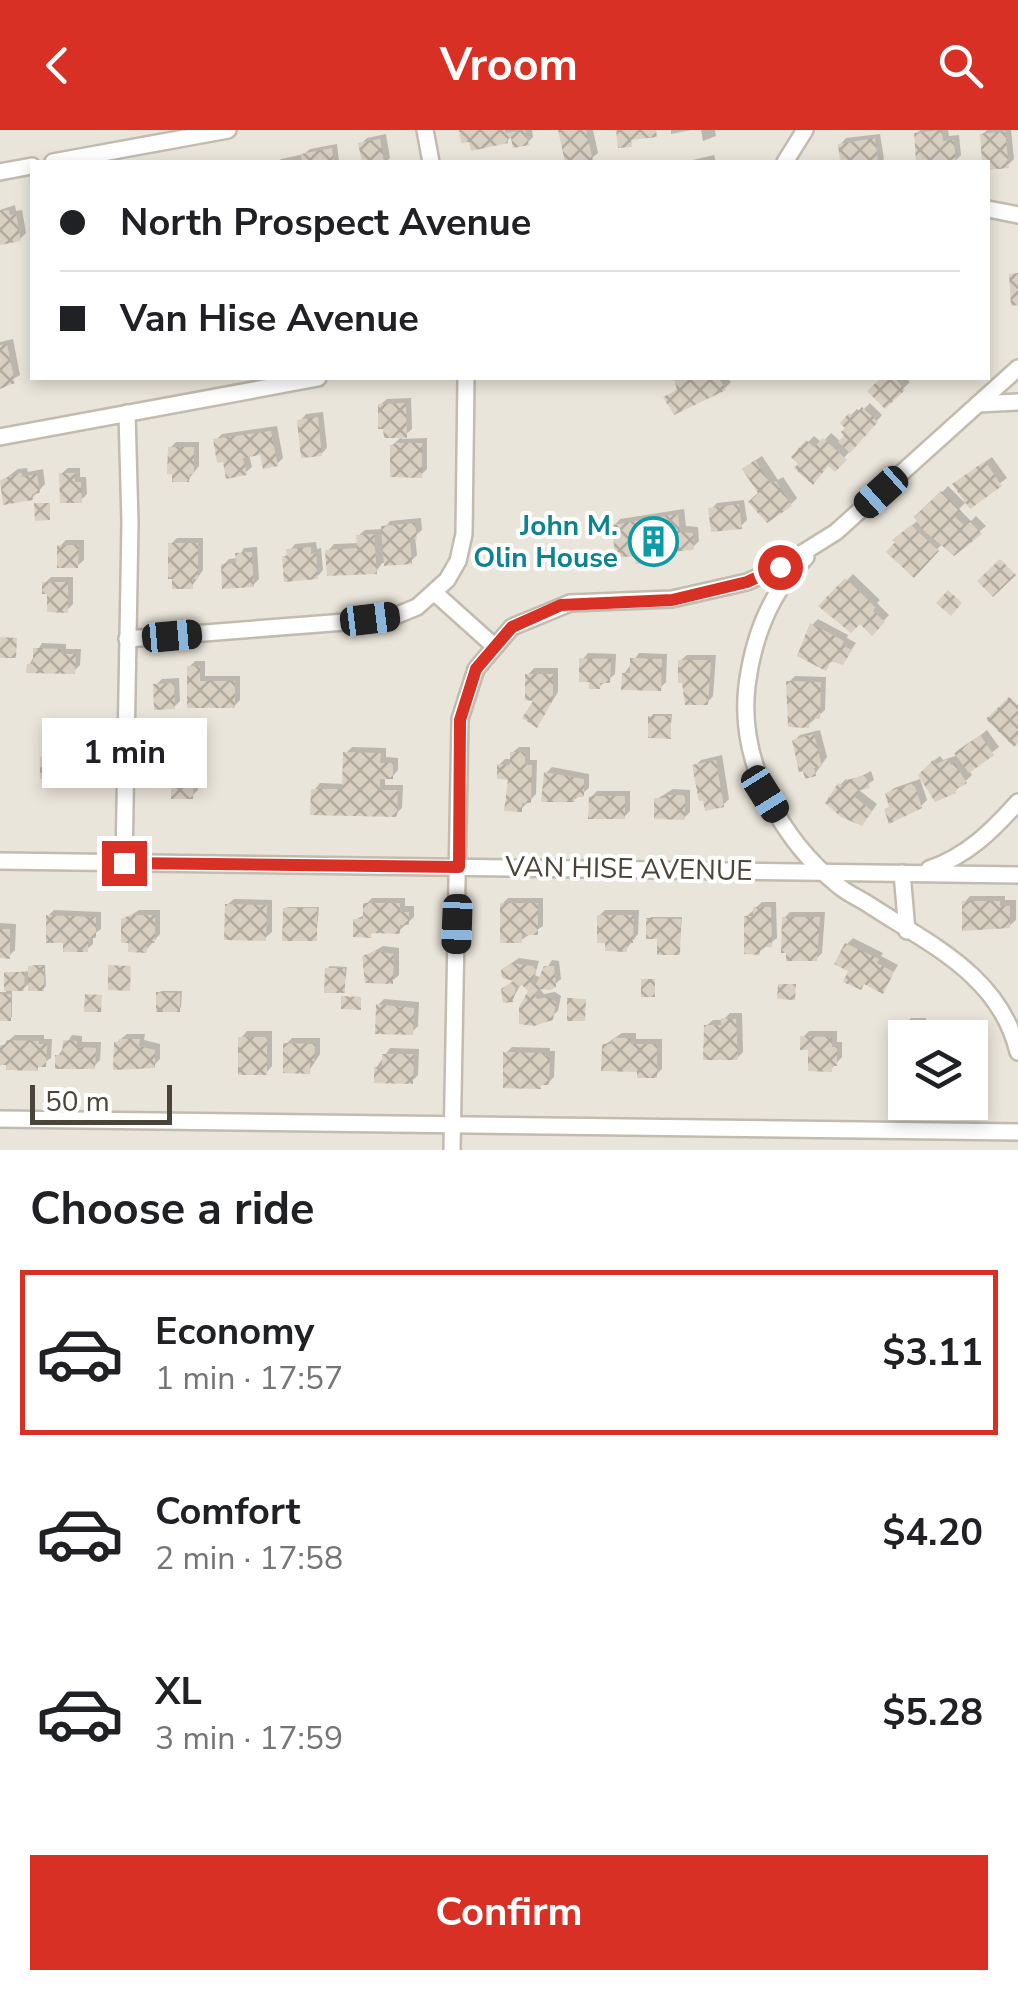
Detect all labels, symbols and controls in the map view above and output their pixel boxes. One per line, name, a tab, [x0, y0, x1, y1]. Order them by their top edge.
text: Vroom	[440, 35, 578, 96]
icon: back	[30, 38, 85, 93]
icon: search	[933, 38, 988, 93]
text: North Prospect Avenue	[120, 197, 531, 248]
text: Van Hise Avenue	[120, 293, 419, 344]
car	[849, 461, 913, 523]
place label: John M. Olin House	[473, 507, 618, 577]
building icon: John M. Olin House	[627, 516, 679, 568]
route start	[758, 545, 803, 590]
car	[338, 600, 402, 638]
car	[141, 618, 203, 654]
callout: 1 min	[42, 718, 206, 788]
text: 1 min	[83, 731, 166, 774]
car	[736, 761, 794, 827]
route end	[102, 841, 147, 886]
street label: VAN HISE AVENUE	[504, 848, 753, 890]
car	[441, 893, 473, 955]
map controls	[888, 1020, 988, 1120]
button: layers	[888, 1020, 988, 1120]
scale bar	[30, 1080, 172, 1124]
text: 50 m	[45, 1083, 110, 1121]
text: Choose a ride	[30, 1179, 315, 1240]
text: Economy	[155, 1306, 314, 1357]
icon: car	[35, 1308, 125, 1398]
text: $3.11	[882, 1327, 983, 1378]
text: 1 min · 17:57	[155, 1357, 343, 1400]
text: Comfort	[155, 1486, 300, 1537]
icon: car	[35, 1488, 125, 1578]
text: $4.20	[882, 1507, 983, 1558]
text: 2 min · 17:58	[155, 1537, 343, 1580]
text: XL	[155, 1666, 202, 1717]
icon: car	[35, 1668, 125, 1758]
text: $5.28	[882, 1687, 983, 1738]
text: 3 min · 17:59	[155, 1717, 343, 1760]
button: Confirm	[30, 1855, 988, 1970]

